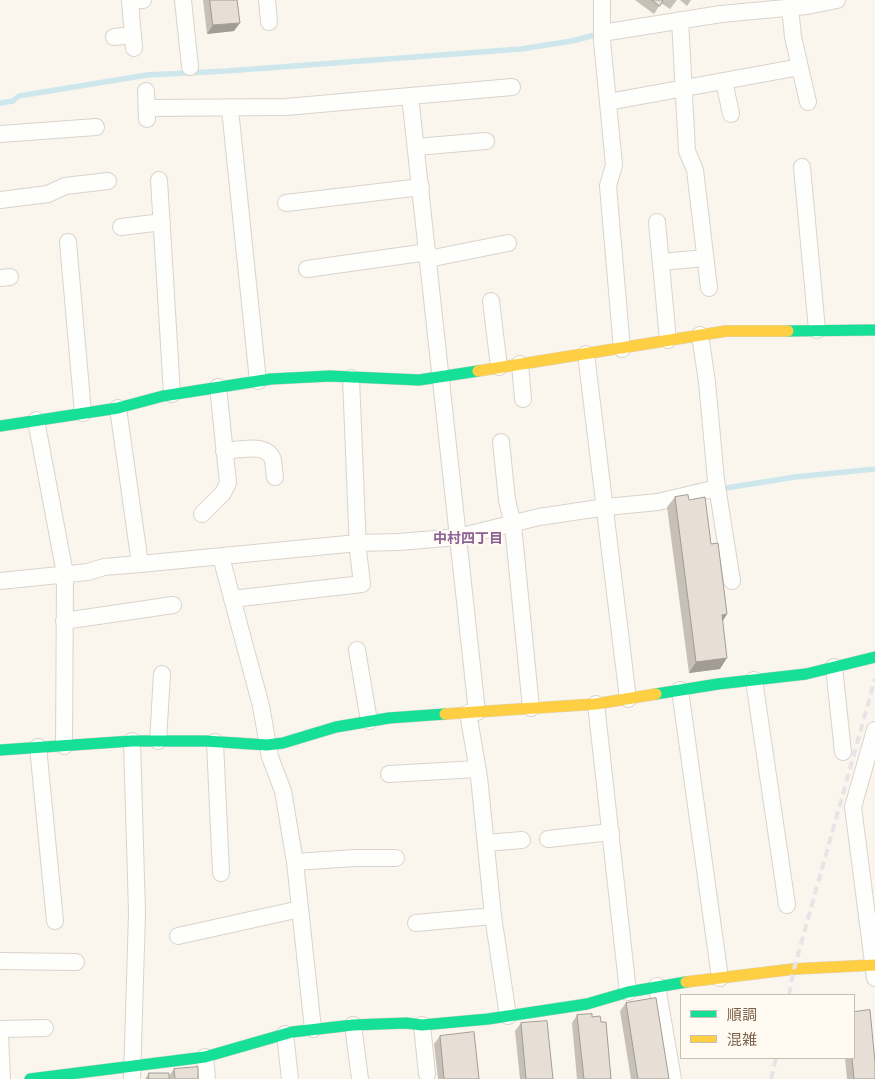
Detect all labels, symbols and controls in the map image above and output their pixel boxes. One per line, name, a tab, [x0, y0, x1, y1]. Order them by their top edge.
district label: 中村四丁目	[433, 531, 503, 547]
legend	[680, 994, 855, 1059]
text: 順調	[727, 1004, 757, 1025]
text: 混雑	[727, 1029, 757, 1050]

